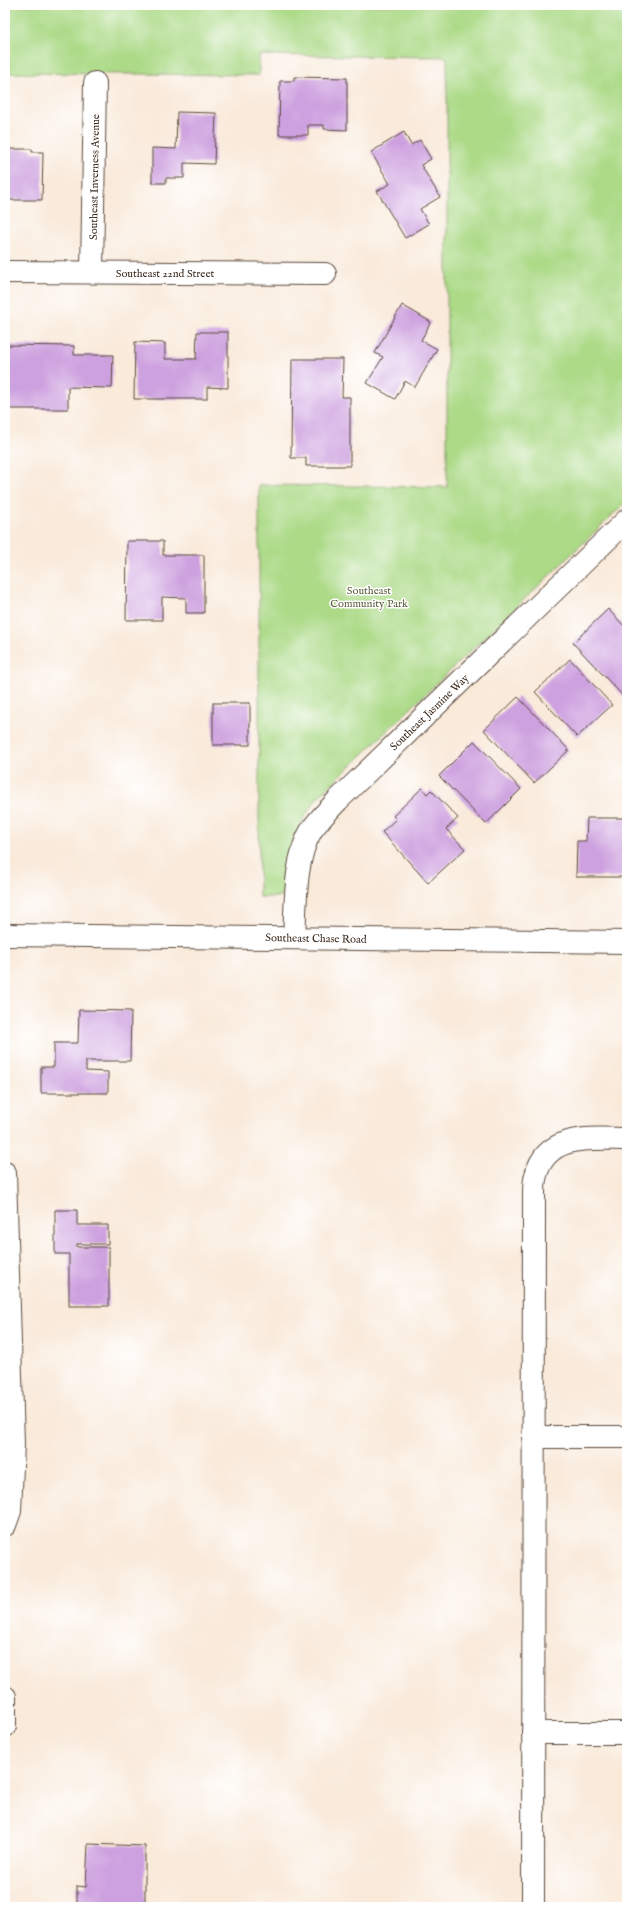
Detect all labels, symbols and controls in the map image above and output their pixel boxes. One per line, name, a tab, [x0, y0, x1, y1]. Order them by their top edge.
street label: Southeast Inverness Avenue	[87, 114, 103, 240]
street label: Southeast 22nd Street	[116, 267, 214, 281]
park label: Southeast Community Park	[330, 584, 408, 611]
street label: Southeast Jasmine Way	[387, 671, 472, 754]
street label: Southeast Chase Road	[265, 931, 367, 947]

